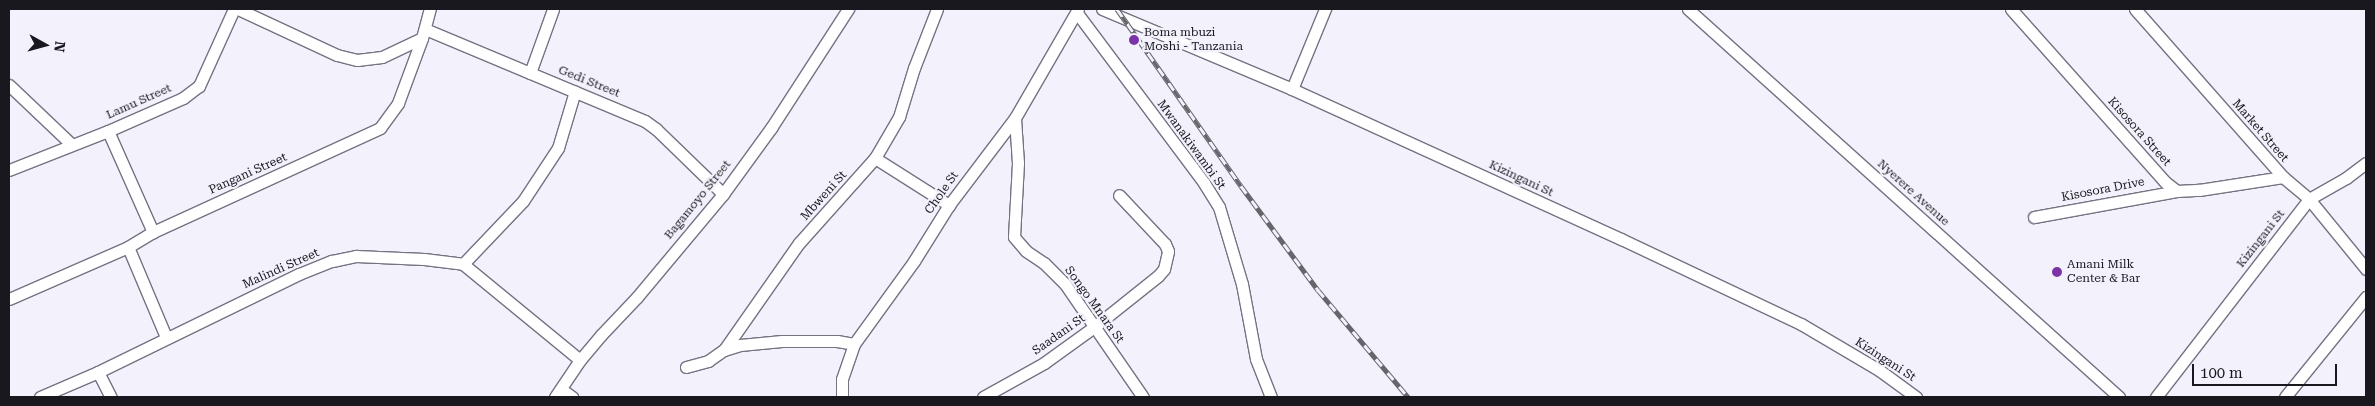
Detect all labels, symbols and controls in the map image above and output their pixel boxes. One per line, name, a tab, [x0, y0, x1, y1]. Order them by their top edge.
north arrow	[20, 20, 70, 70]
place label: Boma mbuzi Moshi - Tanzania	[1144, 26, 1243, 54]
marker: Boma mbuzi Moshi - Tanzania	[1128, 34, 1140, 46]
text: N	[51, 41, 68, 53]
street label: Gedi Street	[556, 63, 622, 101]
street label: Lamu Street	[104, 81, 174, 123]
street label: Kisosora Street	[2104, 95, 2174, 169]
street label: Market Street	[2229, 97, 2291, 165]
street label: Mwanakiwambi St	[1154, 98, 1228, 192]
street label: Pangani Street	[207, 150, 289, 198]
street label: Nyerere Avenue	[1874, 157, 1952, 229]
street label: Bagamoyo Street	[662, 158, 734, 242]
street label: Kizingani St	[1487, 158, 1555, 200]
street label: Mbweni St	[798, 168, 850, 224]
street label: Chole St	[922, 169, 962, 217]
street label: Kisosora Drive	[2060, 175, 2146, 205]
street label: Kizingani St	[2234, 207, 2288, 271]
street label: Malindi Street	[241, 246, 321, 292]
place label: Amani Milk Center & Bar	[2067, 258, 2140, 286]
street label: Songo Mnara St	[1061, 264, 1127, 346]
marker: Amani Milk Center & Bar	[2051, 266, 2063, 278]
street label: Saadani St	[1030, 312, 1088, 358]
street label: Kizingani St	[1852, 335, 1918, 385]
scale bar	[2195, 354, 2340, 386]
text: 100 m	[2200, 364, 2243, 382]

